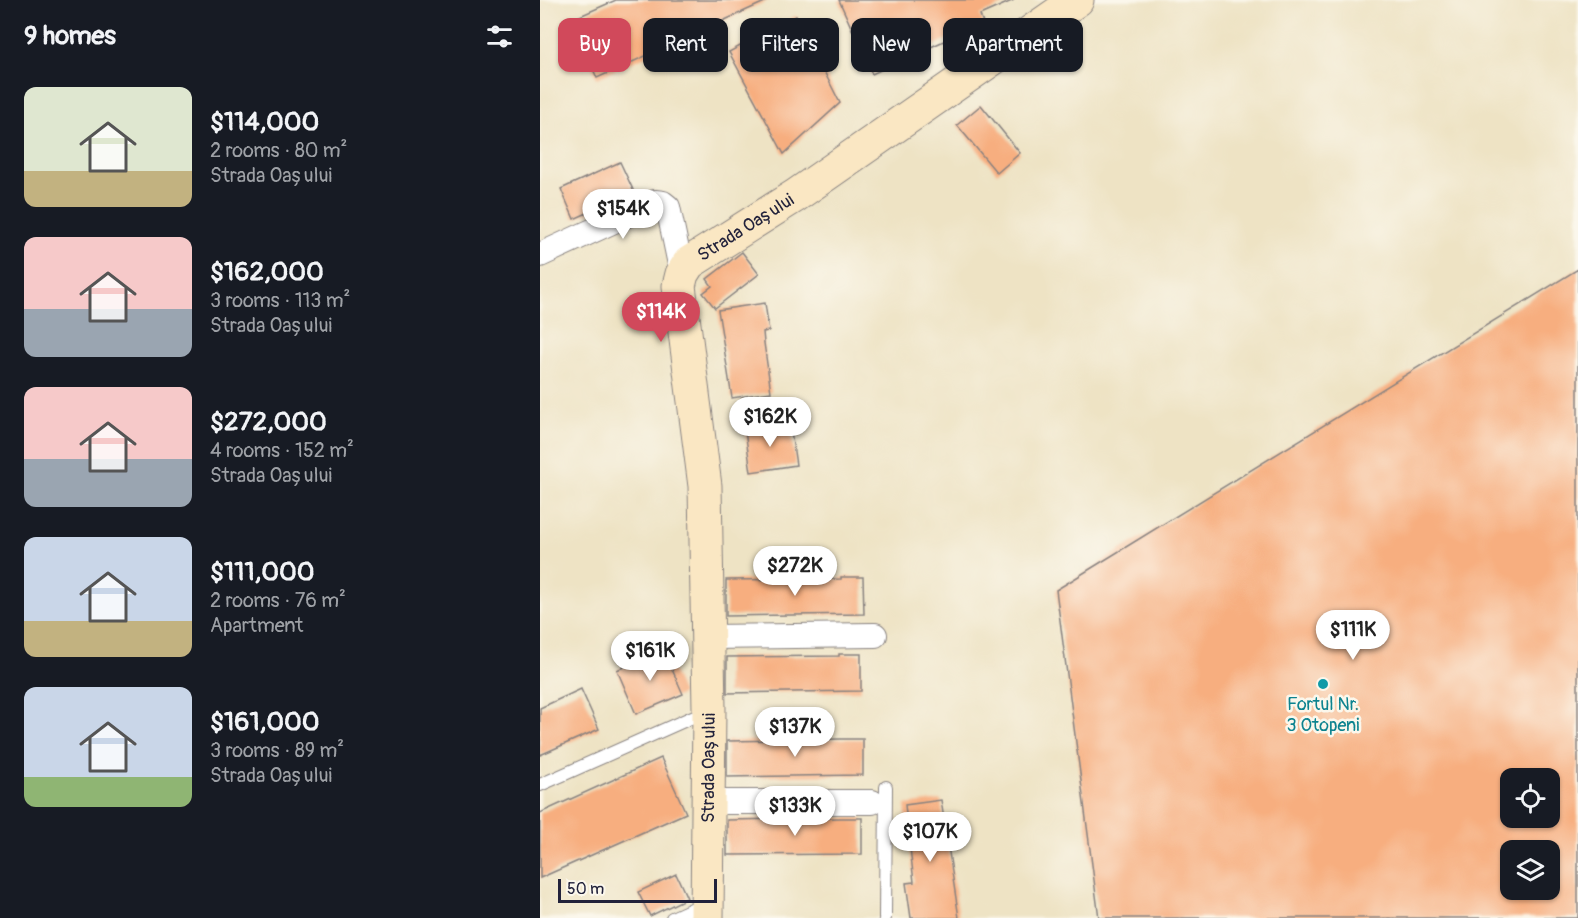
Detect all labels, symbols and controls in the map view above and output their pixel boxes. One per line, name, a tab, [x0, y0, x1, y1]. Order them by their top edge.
chip: Buy	[558, 18, 631, 72]
chip: Rent	[643, 18, 728, 72]
chip: Filters	[740, 18, 839, 72]
chip: New	[851, 18, 931, 72]
chip: Apartment	[943, 18, 1083, 72]
text: 9 homes	[24, 20, 116, 52]
icon: filters	[483, 20, 516, 53]
text: $114,000	[210, 106, 319, 138]
icon: home	[72, 111, 144, 183]
text: 2 rooms · 80 m²	[210, 138, 347, 163]
text: Strada Oașului	[210, 163, 332, 188]
pin: $154K	[581, 189, 665, 240]
street label: Strada Oașului	[693, 189, 798, 267]
text: $154K	[596, 196, 650, 221]
text: $162,000	[210, 256, 324, 288]
icon: home	[72, 261, 144, 333]
text: 3 rooms · 113 m²	[210, 288, 350, 313]
pin: $114K	[619, 292, 703, 343]
text: $114K	[636, 299, 686, 324]
text: Strada Oașului	[210, 313, 332, 338]
pin: $162K	[728, 397, 812, 448]
text: $162K	[743, 404, 797, 429]
text: $272,000	[210, 406, 327, 438]
icon: home	[72, 411, 144, 483]
text: 4 rooms · 152 m²	[210, 438, 354, 463]
text: Strada Oașului	[210, 463, 332, 488]
pin: $272K	[753, 546, 837, 597]
text: $272K	[767, 553, 823, 578]
text: $111,000	[210, 556, 314, 588]
icon: home	[72, 561, 144, 633]
text: 2 rooms · 76 m²	[210, 588, 346, 613]
pin: $111K	[1311, 610, 1395, 661]
text: Apartment	[210, 613, 303, 638]
text: $111K	[1330, 617, 1376, 642]
pin: $161K	[608, 631, 692, 682]
text: $161K	[625, 638, 675, 663]
marker: Fortul Nr. 3 Otopeni	[1316, 677, 1330, 691]
place label: Fortul Nr. 3 Otopeni	[1287, 693, 1359, 737]
text: $161,000	[210, 706, 319, 738]
pin: $137K	[753, 707, 837, 758]
icon: home	[72, 711, 144, 783]
street label: Strada Oașului	[697, 713, 721, 823]
text: $137K	[769, 714, 821, 739]
text: 3 rooms · 89 m²	[210, 738, 344, 763]
text: Strada Oașului	[210, 763, 332, 788]
map controls	[1500, 768, 1560, 900]
button: locate	[1500, 768, 1560, 828]
pin: $133K	[753, 786, 837, 837]
text: $133K	[768, 793, 822, 818]
pin: $107K	[888, 812, 972, 863]
text: $107K	[903, 819, 957, 844]
button: layers	[1500, 840, 1560, 900]
scale bar	[558, 876, 717, 904]
text: 50 m	[567, 879, 604, 899]

